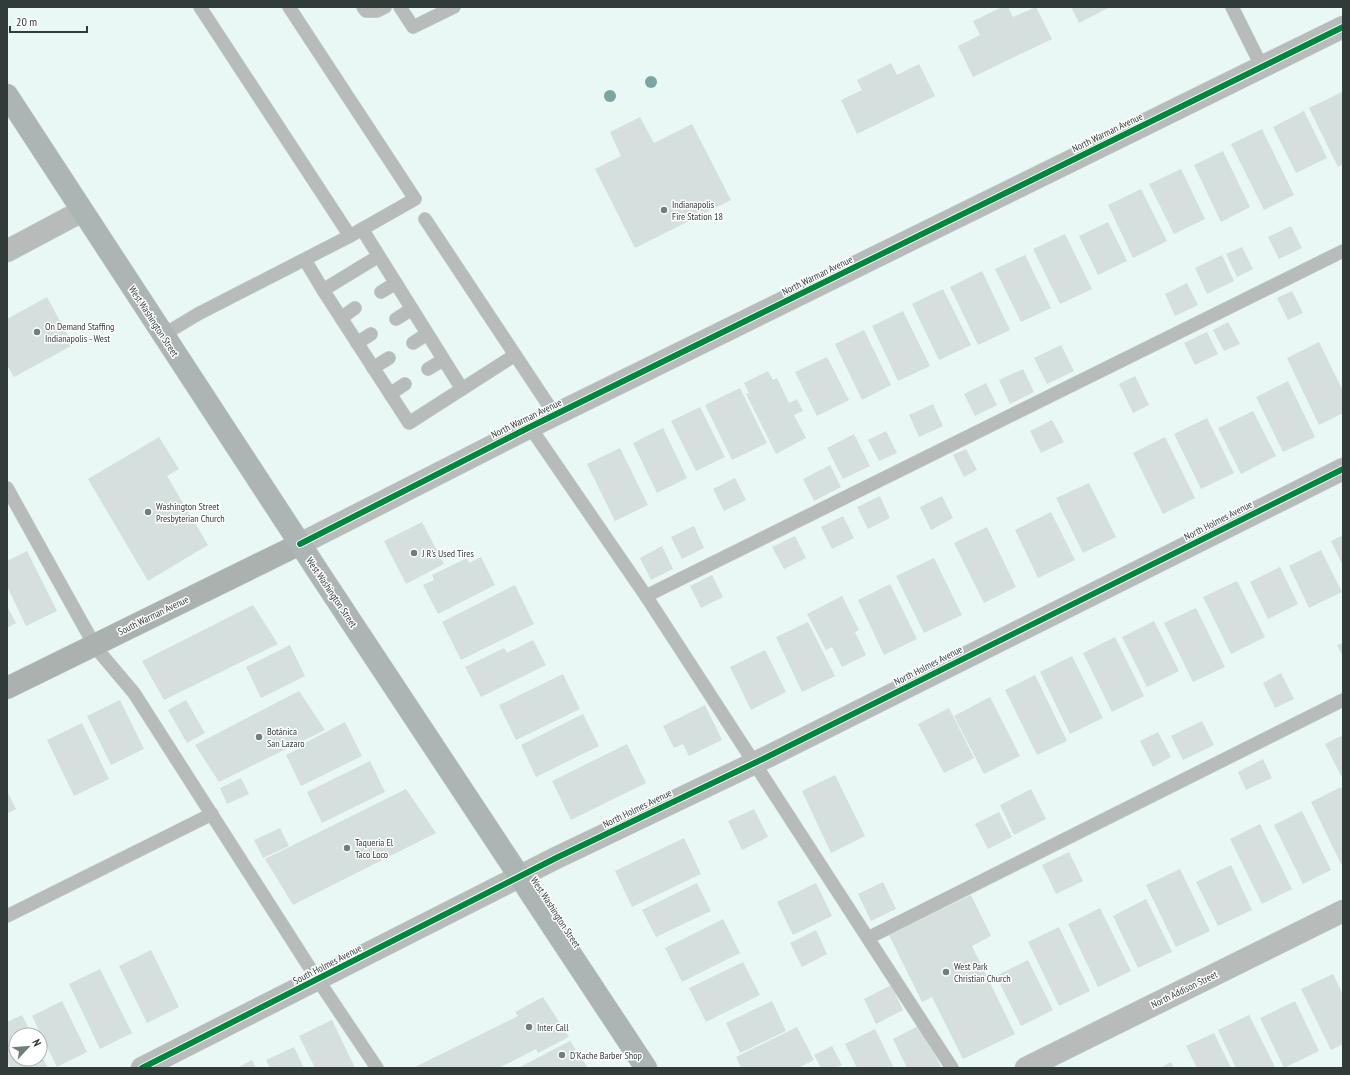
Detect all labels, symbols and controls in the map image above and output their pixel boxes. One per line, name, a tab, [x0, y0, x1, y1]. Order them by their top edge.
scale bar	[10, 8, 87, 34]
text: 20 m	[16, 14, 37, 29]
street label: North Warman Avenue	[1070, 110, 1145, 155]
place label: Indianapolis Fire Station 18	[672, 198, 723, 223]
marker: Indianapolis Fire Station 18	[659, 205, 669, 215]
street label: North Warman Avenue	[780, 253, 855, 298]
street label: West Washington Street	[126, 283, 181, 359]
place label: On Demand Staffing Indianapolis - West	[45, 320, 114, 345]
marker: On Demand Staffing Indianapolis - West	[32, 327, 42, 337]
street label: North Warman Avenue	[489, 396, 564, 441]
street label: North Holmes Avenue	[1182, 498, 1255, 543]
place label: Washington Street Presbyterian Church	[156, 500, 225, 525]
marker: Washington Street Presbyterian Church	[143, 507, 153, 517]
place label: J R's Used Tires	[421, 547, 474, 560]
marker: J R's Used Tires	[409, 548, 419, 558]
street label: West Washington Street	[303, 555, 360, 630]
street label: South Warman Avenue	[116, 593, 191, 638]
street label: North Holmes Avenue	[892, 643, 965, 688]
place label: Botánica San Lazaro	[267, 725, 304, 750]
marker: Botánica San Lazaro	[254, 732, 264, 742]
street label: North Holmes Avenue	[601, 786, 674, 831]
place label: Taqueria El Taco Loco	[355, 836, 394, 861]
marker: Taqueria El Taco Loco	[342, 843, 352, 853]
street label: West Washington Street	[528, 874, 583, 950]
street label: South Holmes Avenue	[291, 942, 364, 987]
place label: West Park Christian Church	[954, 960, 1011, 985]
marker: West Park Christian Church	[941, 967, 951, 977]
street label: North Addison Street	[1149, 968, 1220, 1011]
place label: Inter Call	[537, 1021, 569, 1034]
marker: Inter Call	[524, 1022, 534, 1032]
north arrow	[8, 1027, 48, 1067]
text: N	[29, 1037, 45, 1048]
place label: D'Kache Barber Shop	[570, 1049, 642, 1062]
marker: D'Kache Barber Shop	[557, 1050, 567, 1060]

